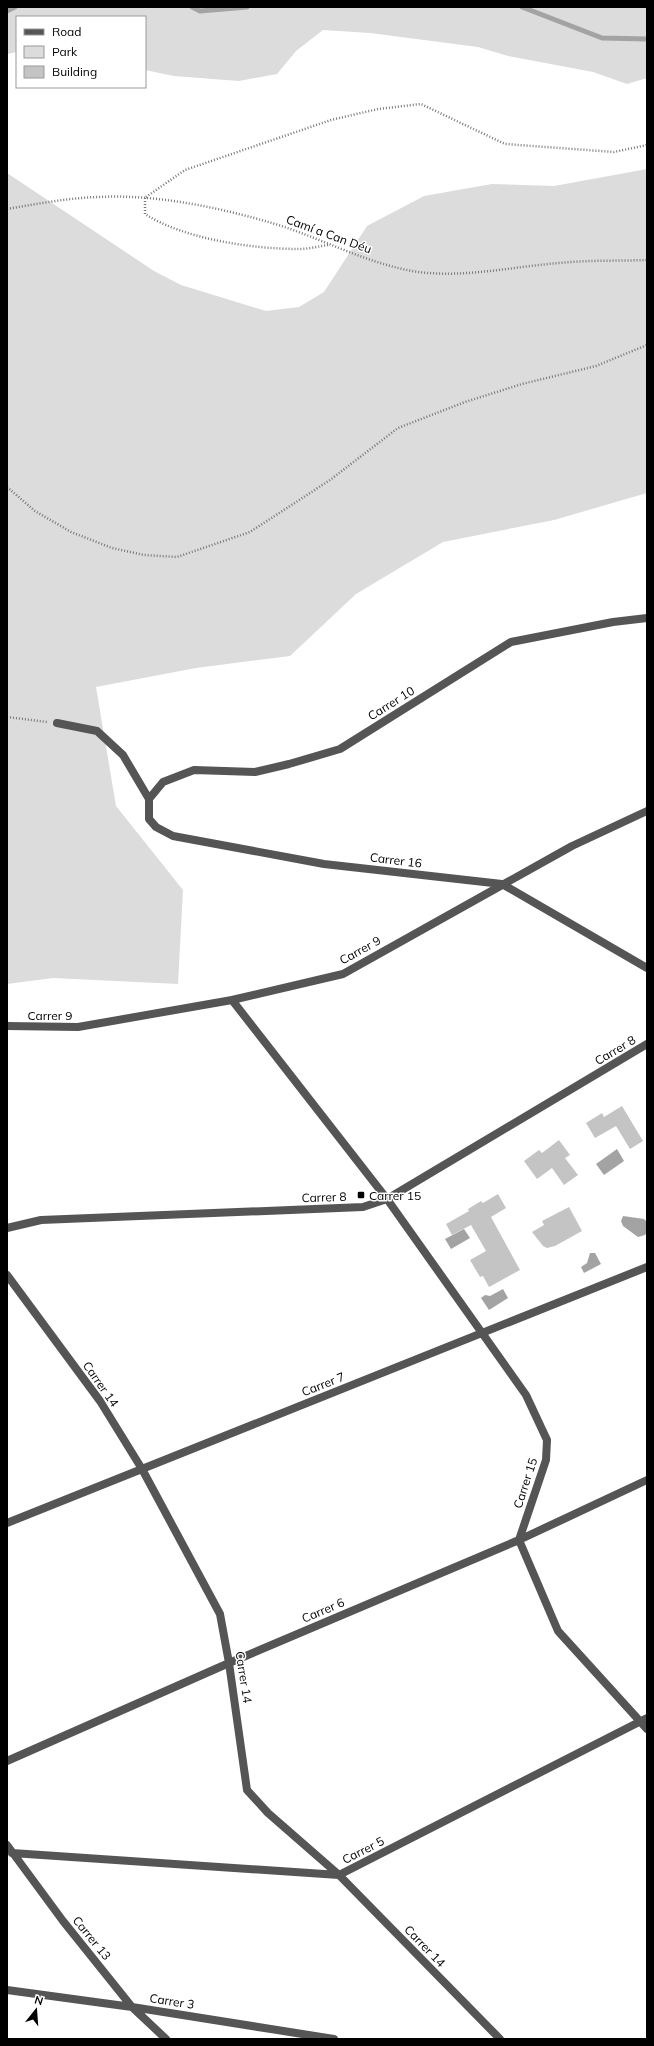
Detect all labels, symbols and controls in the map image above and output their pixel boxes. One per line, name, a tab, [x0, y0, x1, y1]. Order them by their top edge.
legend	[16, 16, 146, 88]
text: Road	[52, 24, 81, 39]
text: Park	[52, 44, 78, 59]
text: Building	[52, 64, 97, 79]
street label: Camí a Can Déu	[284, 212, 374, 256]
street label: Carrer 10	[365, 683, 417, 723]
street label: Carrer 16	[369, 849, 423, 871]
street label: Carrer 9	[337, 933, 383, 967]
street label: Carrer 9	[27, 1008, 73, 1023]
street label: Carrer 8	[592, 1032, 638, 1068]
place label: Carrer 15	[369, 1188, 421, 1203]
street label: Carrer 8	[301, 1189, 347, 1205]
marker: Carrer 15	[356, 1190, 366, 1200]
street label: Carrer 14	[80, 1358, 122, 1410]
street label: Carrer 7	[299, 1369, 347, 1399]
street label: Carrer 15	[510, 1456, 540, 1510]
street label: Carrer 6	[299, 1594, 347, 1626]
street label: Carrer 14	[233, 1650, 255, 1704]
street label: Carrer 5	[340, 1833, 386, 1867]
street label: Carrer 13	[70, 1913, 114, 1963]
street label: Carrer 14	[401, 1922, 449, 1970]
north arrow	[16, 1990, 56, 2030]
street label: Carrer 3	[149, 1990, 195, 2012]
text: N	[33, 1993, 45, 2008]

